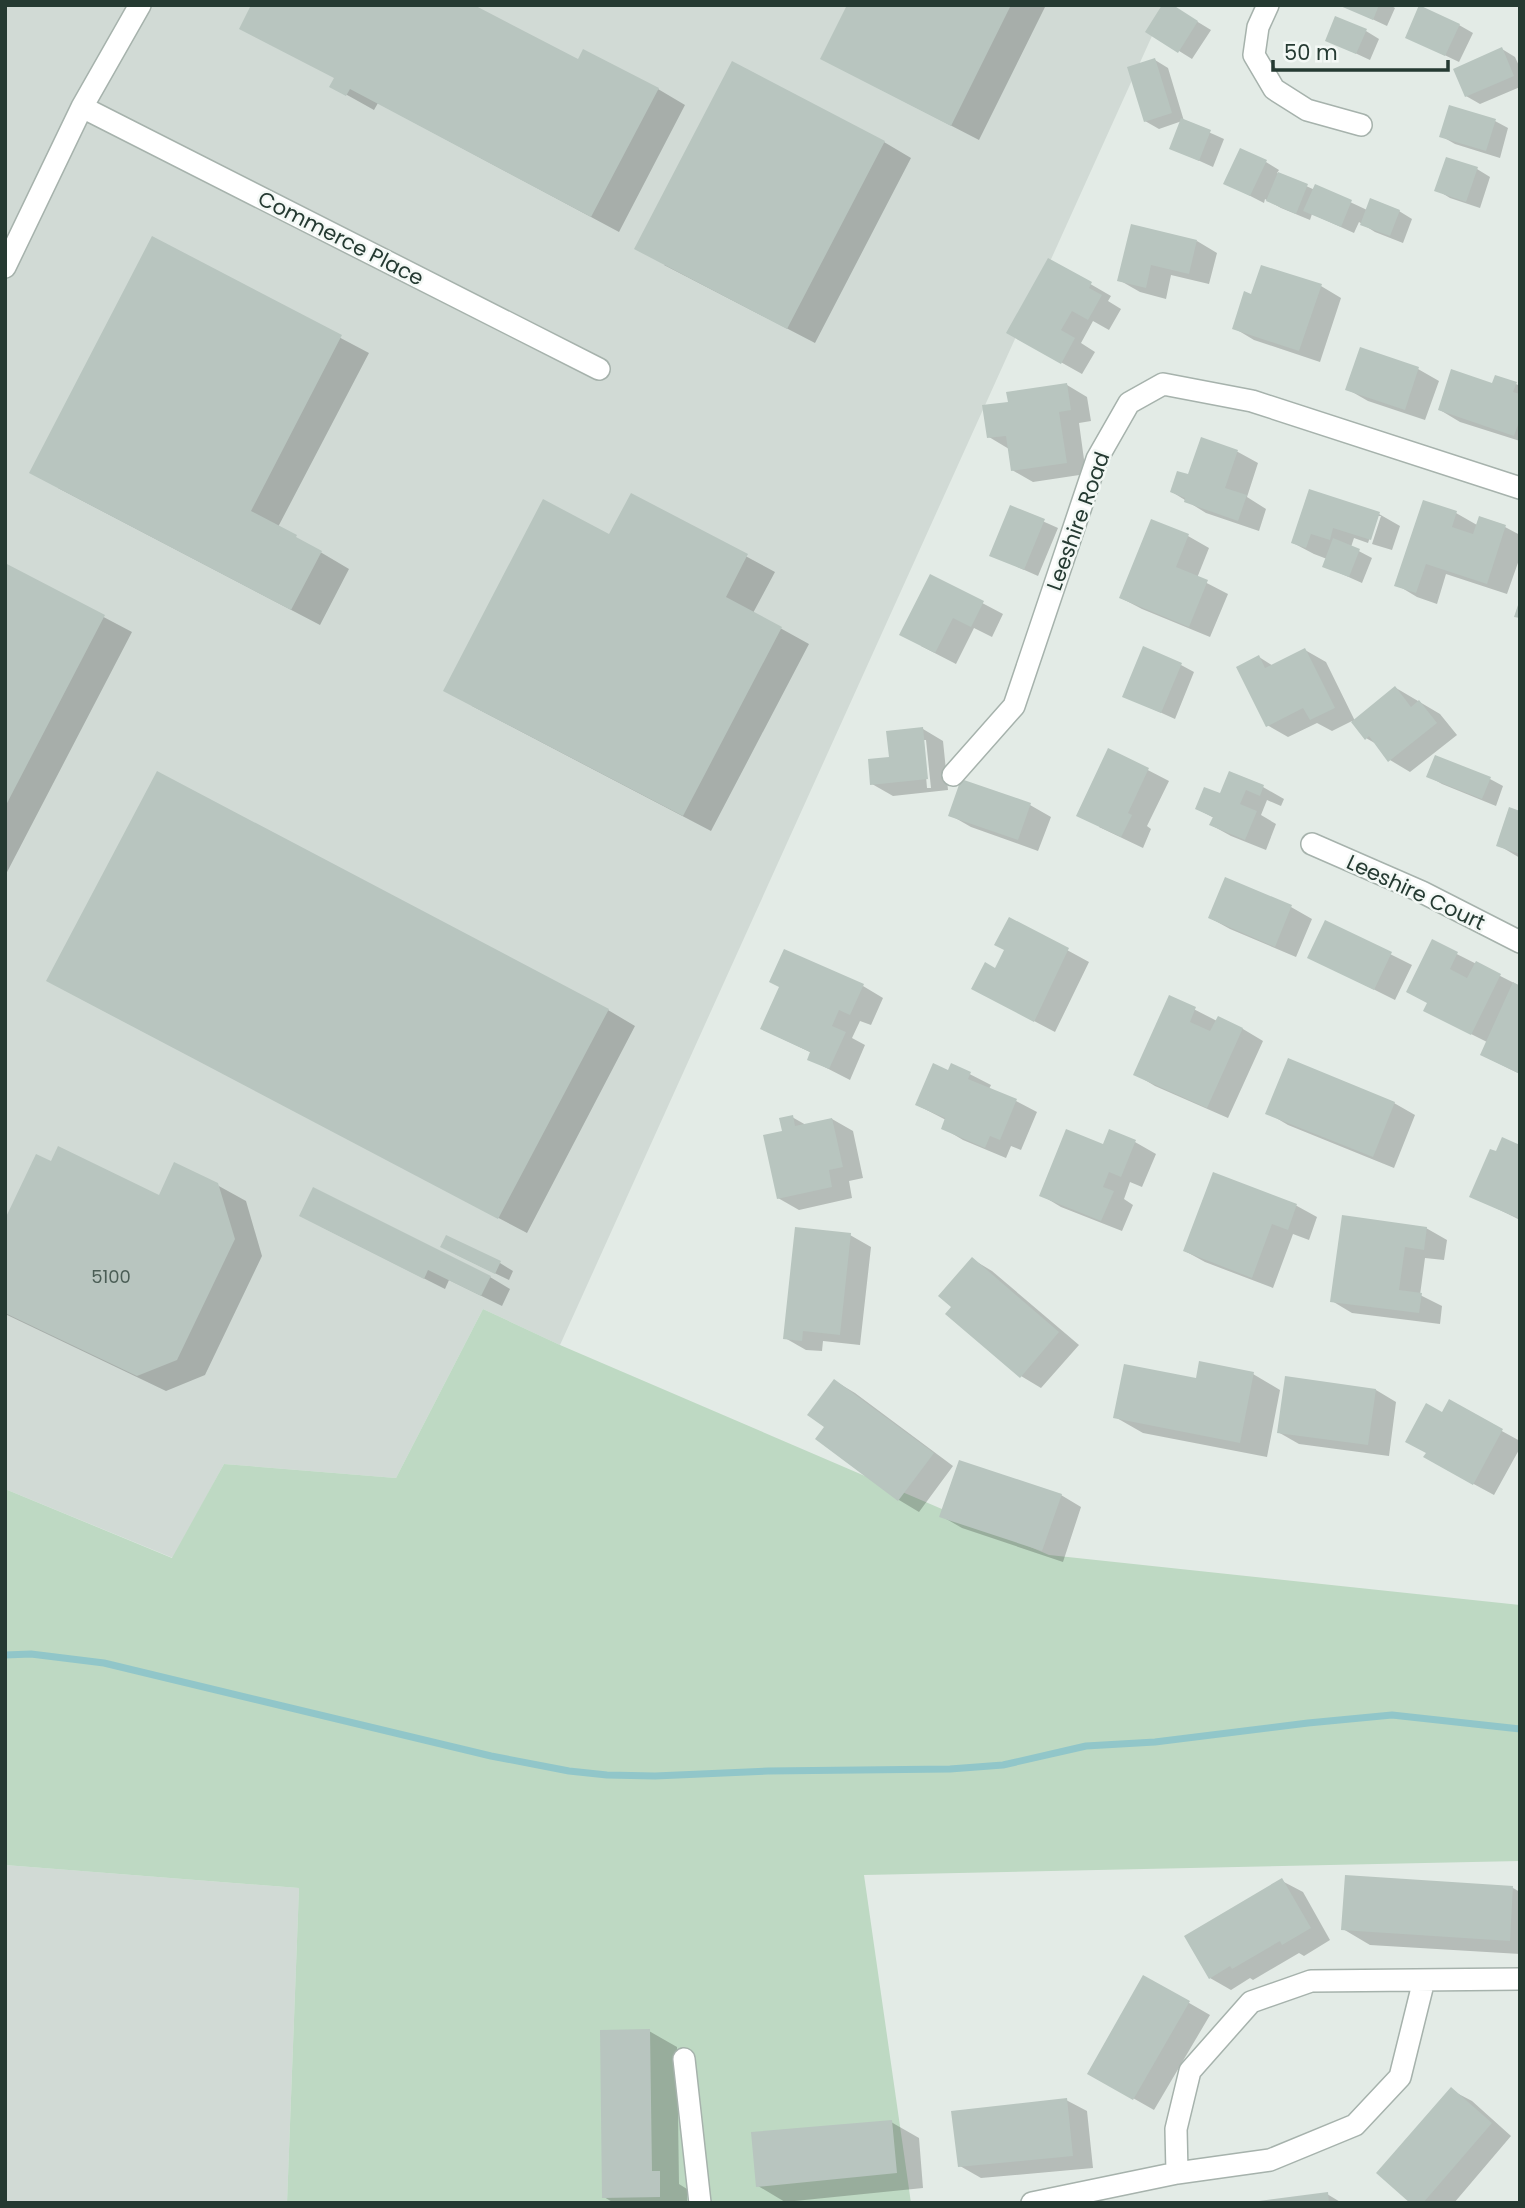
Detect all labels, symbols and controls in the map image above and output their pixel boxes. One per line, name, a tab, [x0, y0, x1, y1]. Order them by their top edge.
scale bar	[1273, 28, 1448, 72]
text: 50 m	[1284, 38, 1338, 67]
street label: Commerce Place	[253, 184, 429, 292]
street label: Leeshire Road	[1039, 448, 1117, 594]
street label: Leeshire Court	[1342, 847, 1490, 937]
house number: 5100	[91, 1264, 131, 1289]

